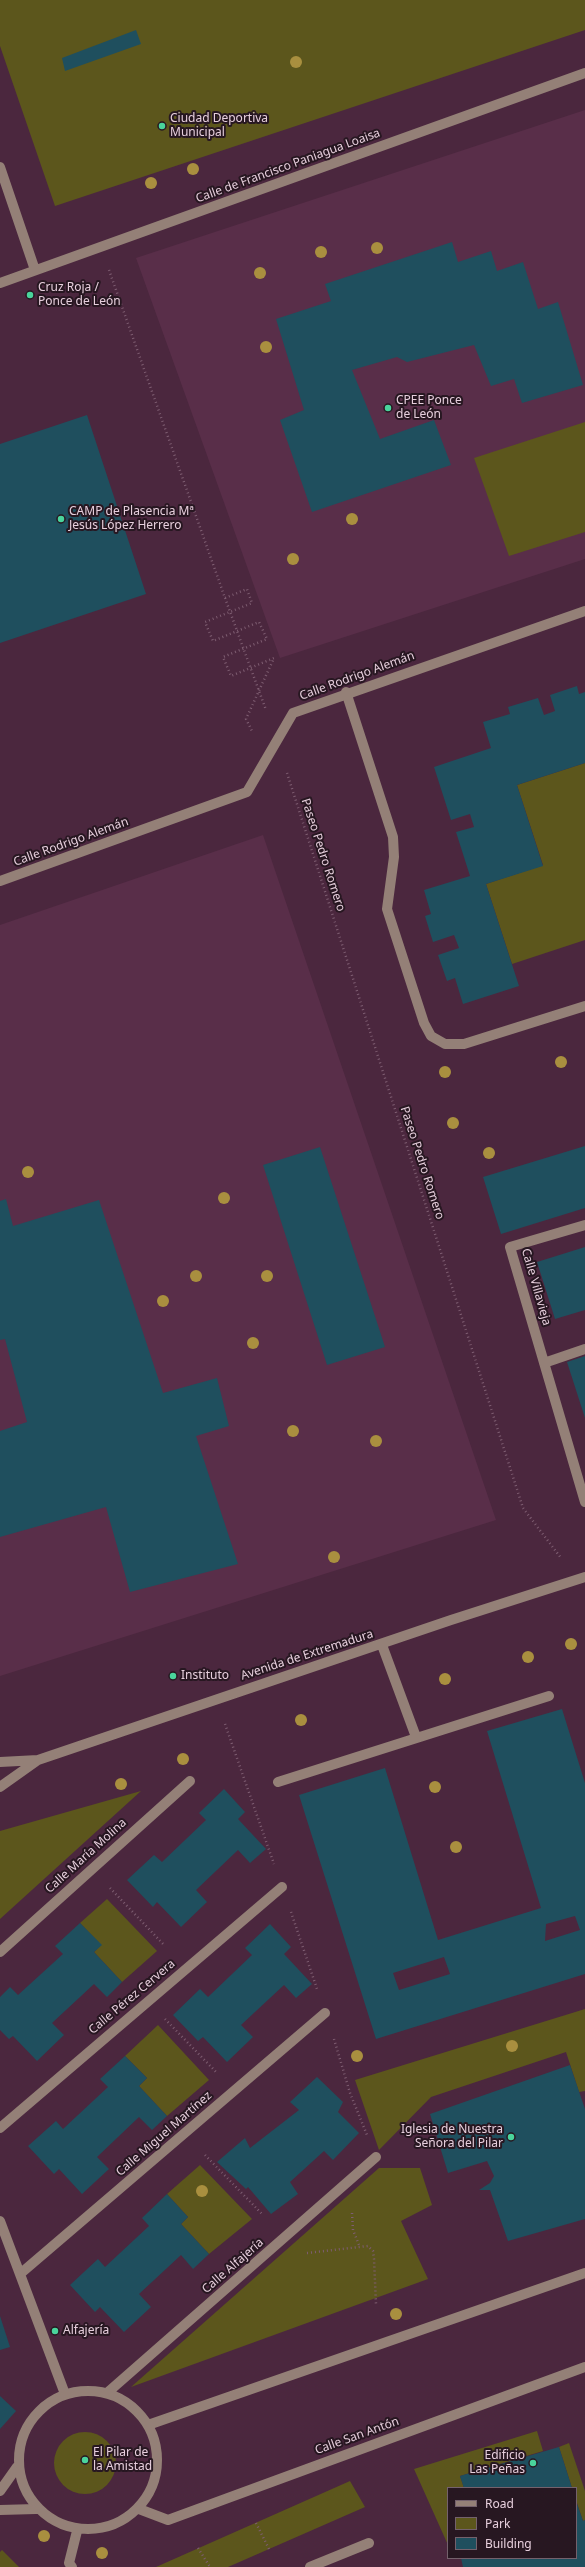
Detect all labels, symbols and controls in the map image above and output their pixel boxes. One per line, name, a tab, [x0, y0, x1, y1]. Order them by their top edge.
place label: Ciudad Deportiva Municipal	[170, 112, 268, 140]
marker: Ciudad Deportiva Municipal	[157, 121, 167, 131]
street label: Calle de Francisco Paniagua Loaisa	[194, 126, 382, 206]
place label: Cruz Roja / Ponce de León	[38, 281, 121, 309]
marker: Cruz Roja / Ponce de León	[25, 290, 35, 300]
place label: CPEE Ponce de León	[396, 394, 462, 422]
marker: CPEE Ponce de León	[383, 403, 393, 413]
place label: CAMP de Plasencia Mª Jesús López Herrero	[69, 505, 194, 533]
marker: CAMP de Plasencia Mª Jesús López Herrero	[56, 514, 66, 524]
street label: Calle Rodrigo Alemán	[298, 649, 416, 703]
street label: Paseo Pedro Romero	[298, 797, 348, 913]
street label: Calle Rodrigo Alemán	[12, 815, 130, 869]
street label: Paseo Pedro Romero	[397, 1105, 447, 1221]
street label: Calle Villavieja	[518, 1247, 554, 1327]
street label: Avenida de Extremadura	[239, 1627, 375, 1683]
place label: Instituto	[181, 1669, 229, 1683]
marker: Instituto	[168, 1671, 178, 1681]
street label: Calle María Molina	[42, 1816, 130, 1896]
street label: Calle Pérez Cervera	[86, 1957, 178, 2037]
street label: Calle Miguel Martínez	[113, 2089, 215, 2179]
place label: Iglesia de Nuestra Señora del Pilar	[401, 2123, 503, 2151]
marker: Iglesia de Nuestra Señora del Pilar	[506, 2132, 516, 2142]
street label: Calle Alfajería	[199, 2235, 267, 2297]
place label: Alfajería	[63, 2324, 109, 2338]
marker: Alfajería	[50, 2326, 60, 2336]
street label: Calle San Antón	[313, 2414, 401, 2458]
place label: El Pilar de la Amistad	[93, 2446, 152, 2474]
place label: Edificio Las Peñas	[469, 2449, 525, 2477]
marker: El Pilar de la Amistad	[80, 2455, 90, 2465]
marker: Edificio Las Peñas	[528, 2458, 538, 2468]
legend	[447, 2487, 577, 2559]
text: Road	[485, 2495, 514, 2512]
text: Park	[485, 2515, 510, 2532]
text: Building	[485, 2535, 532, 2552]

